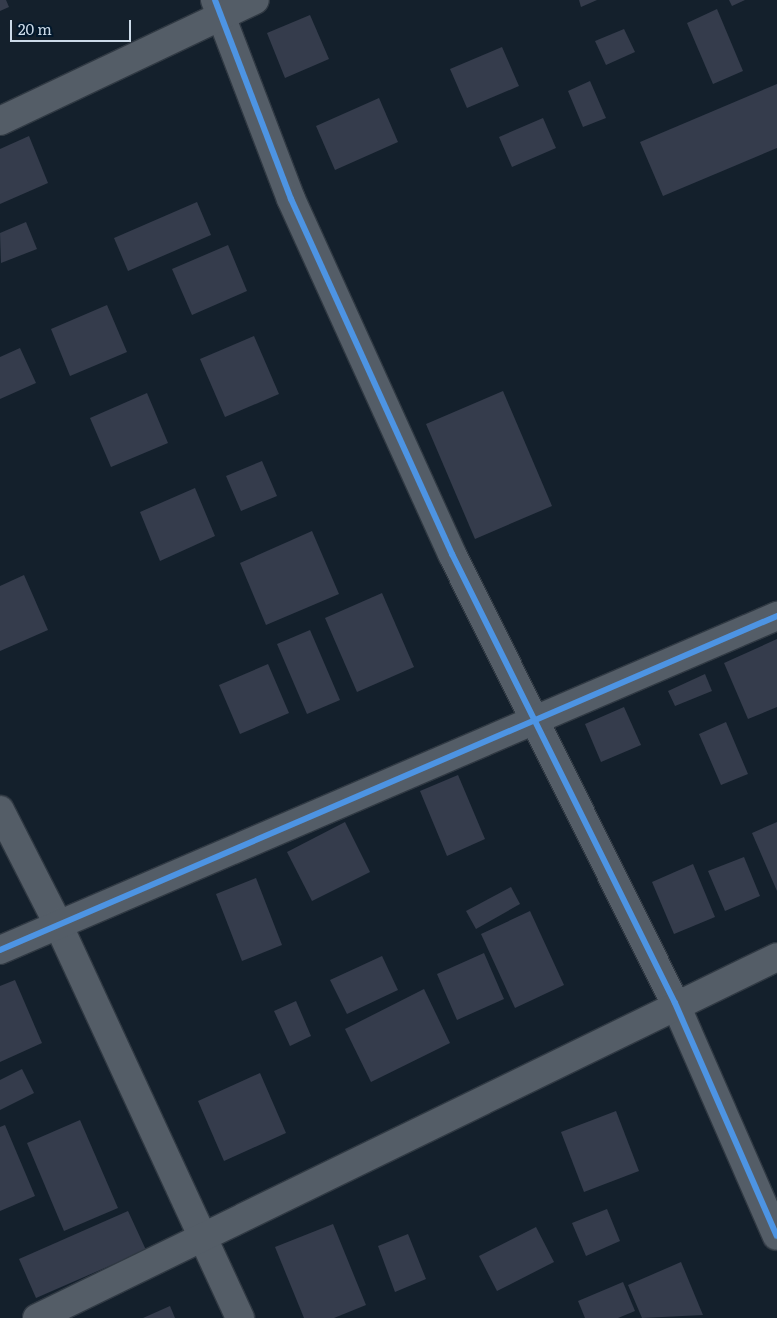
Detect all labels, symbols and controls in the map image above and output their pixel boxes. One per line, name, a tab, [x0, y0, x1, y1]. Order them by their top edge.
scale bar	[12, 10, 134, 42]
text: 20 m	[18, 17, 52, 40]

